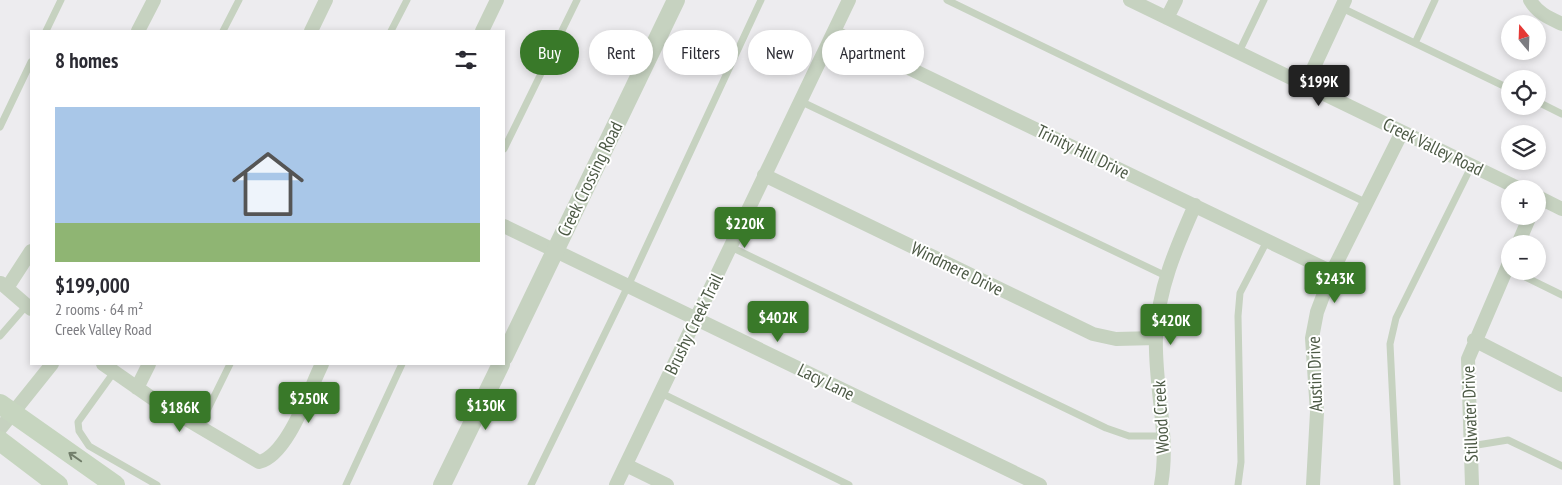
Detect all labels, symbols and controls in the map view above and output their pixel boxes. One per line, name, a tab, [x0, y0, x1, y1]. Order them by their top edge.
north arrow	[1501, 15, 1546, 60]
map controls	[1501, 15, 1546, 280]
chip: Buy	[520, 30, 579, 75]
chip: Rent	[589, 30, 653, 75]
chip: Filters	[663, 30, 738, 75]
chip: New	[748, 30, 812, 75]
chip: Apartment	[822, 30, 924, 75]
icon: filters	[452, 46, 480, 74]
text: 8 homes	[55, 47, 118, 74]
pin: $199K	[1284, 64, 1354, 107]
button: locate	[1501, 70, 1546, 115]
text: $199K	[1300, 71, 1338, 91]
street label: Creek Valley Road	[1379, 112, 1487, 181]
street label: Creek Crossing Road	[552, 118, 627, 240]
street label: Trinity Hill Drive	[1033, 119, 1133, 184]
button: layers	[1501, 125, 1546, 170]
icon: home	[223, 139, 313, 229]
button: +	[1501, 180, 1546, 225]
pin: $220K	[710, 206, 780, 249]
text: $220K	[726, 213, 764, 233]
button: −	[1501, 235, 1546, 280]
street label: Windmere Drive	[907, 236, 1007, 301]
pin: $243K	[1300, 262, 1370, 304]
text: $243K	[1316, 268, 1354, 288]
street label: Brushy Creek Trail	[659, 269, 728, 378]
text: $199,000	[55, 272, 130, 299]
text: 2 rooms · 64 m²	[55, 299, 143, 319]
pin: $402K	[743, 300, 813, 343]
pin: $420K	[1136, 304, 1206, 346]
text: $402K	[759, 307, 797, 327]
text: $420K	[1152, 310, 1190, 330]
text: Creek Valley Road	[55, 319, 152, 339]
street label: Austin Drive	[1302, 336, 1327, 412]
street label: Lacy Lane	[794, 358, 858, 405]
street label: Stillwater Drive	[1456, 365, 1483, 463]
street label: Wood Creek	[1147, 380, 1174, 454]
pin: $250K	[274, 382, 344, 424]
text: $250K	[290, 388, 328, 408]
pin: $130K	[451, 388, 521, 431]
pin: $186K	[145, 390, 215, 433]
text: $130K	[467, 395, 505, 415]
text: $186K	[161, 397, 199, 417]
one-way arrow	[68, 452, 82, 462]

